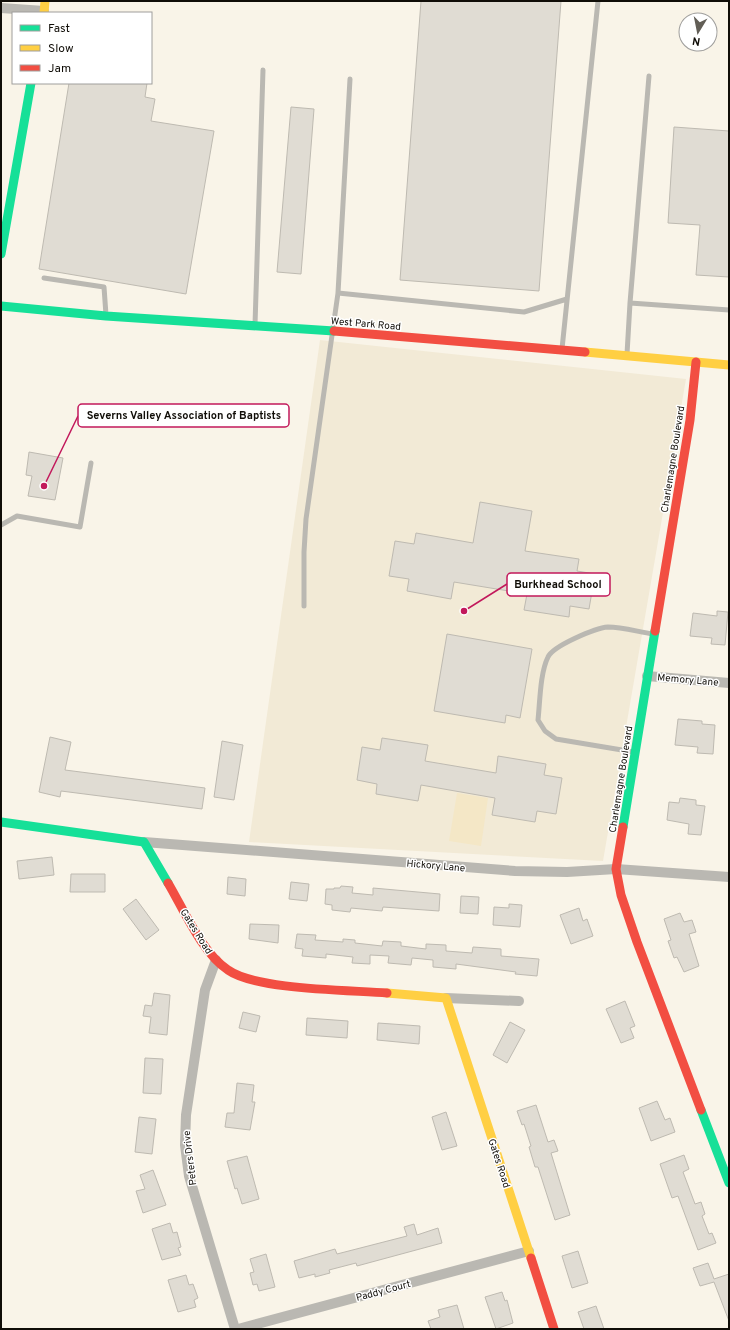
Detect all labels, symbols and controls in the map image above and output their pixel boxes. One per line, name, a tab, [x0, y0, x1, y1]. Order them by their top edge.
legend	[12, 12, 152, 84]
north arrow	[678, 12, 718, 52]
text: Fast	[48, 21, 70, 37]
text: N	[691, 33, 702, 48]
text: Slow	[48, 41, 74, 57]
text: Jam	[48, 61, 71, 77]
street label: West Park Road	[330, 315, 401, 334]
callout: Severns Valley Association of Baptists	[78, 404, 289, 427]
street label: Charlemagne Boulevard	[659, 405, 688, 514]
text: Severns Valley Association of Baptists	[87, 409, 281, 423]
callout: Burkhead School	[507, 573, 610, 596]
text: Burkhead School	[514, 578, 602, 592]
street label: Memory Lane	[657, 671, 719, 690]
street label: Charlemagne Boulevard	[607, 725, 636, 834]
street label: Hickory Lane	[406, 857, 466, 876]
street label: Gates Road	[177, 907, 215, 957]
street label: Peters Drive	[181, 1130, 200, 1186]
street label: Gates Road	[484, 1137, 513, 1190]
street label: Paddy Court	[355, 1278, 412, 1305]

